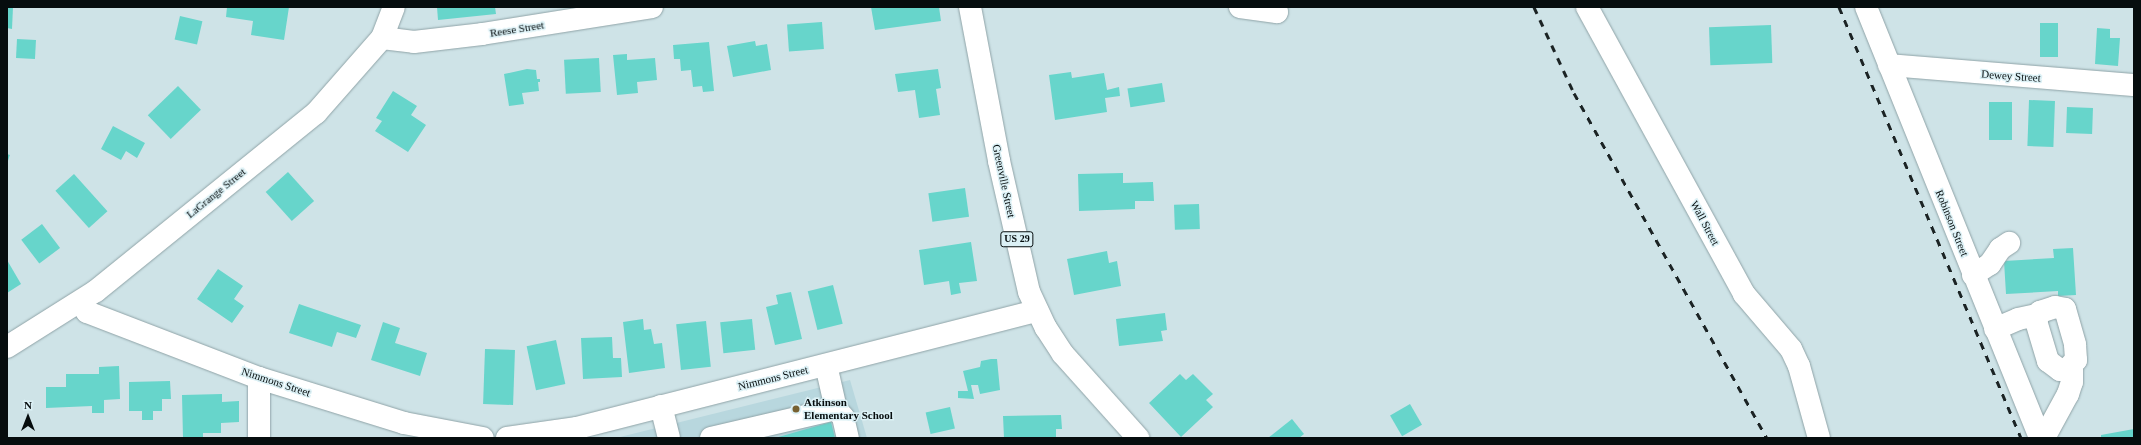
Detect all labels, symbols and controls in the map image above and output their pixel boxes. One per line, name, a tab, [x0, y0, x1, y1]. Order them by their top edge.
street label: Reese Street	[489, 18, 545, 40]
street label: Dewey Street	[1981, 67, 2041, 85]
street label: Greenville Street	[990, 143, 1018, 219]
street label: LaGrange Street	[184, 165, 248, 221]
street label: Robinson Street	[1933, 188, 1971, 258]
street label: Wall Street	[1688, 198, 1722, 248]
road number: US 29	[1000, 231, 1034, 247]
street label: Nimmons Street	[737, 363, 809, 393]
street label: Nimmons Street	[240, 365, 312, 399]
place label: Atkinson Elementary School	[804, 396, 893, 422]
north arrow	[8, 397, 48, 437]
text: N	[24, 399, 32, 411]
marker: Atkinson Elementary School	[791, 404, 801, 414]

